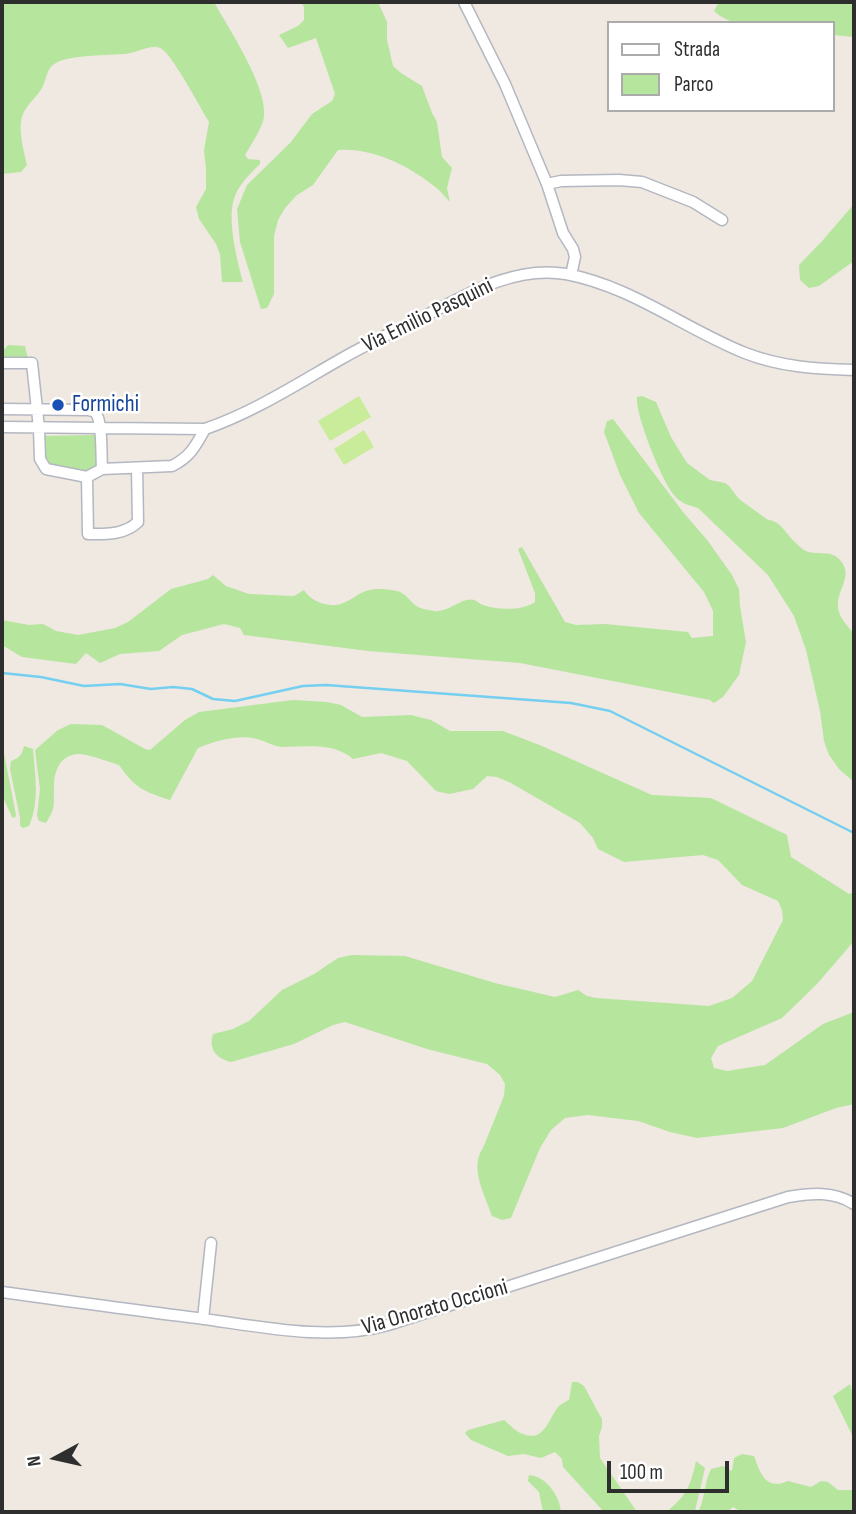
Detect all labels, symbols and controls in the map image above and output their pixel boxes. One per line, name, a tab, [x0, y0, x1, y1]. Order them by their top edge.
legend	[608, 21, 835, 112]
text: Strada	[674, 37, 720, 62]
text: Parco	[674, 72, 713, 97]
street label: Via Emilio Pasquini	[358, 272, 498, 360]
place label: Formichi	[72, 391, 139, 419]
marker: Formichi	[50, 397, 66, 413]
street label: Via Onorato Occioni	[359, 1274, 511, 1342]
north arrow	[21, 1423, 91, 1493]
scale bar	[611, 1448, 734, 1492]
text: N	[23, 1454, 47, 1468]
text: 100 m	[620, 1460, 663, 1485]

